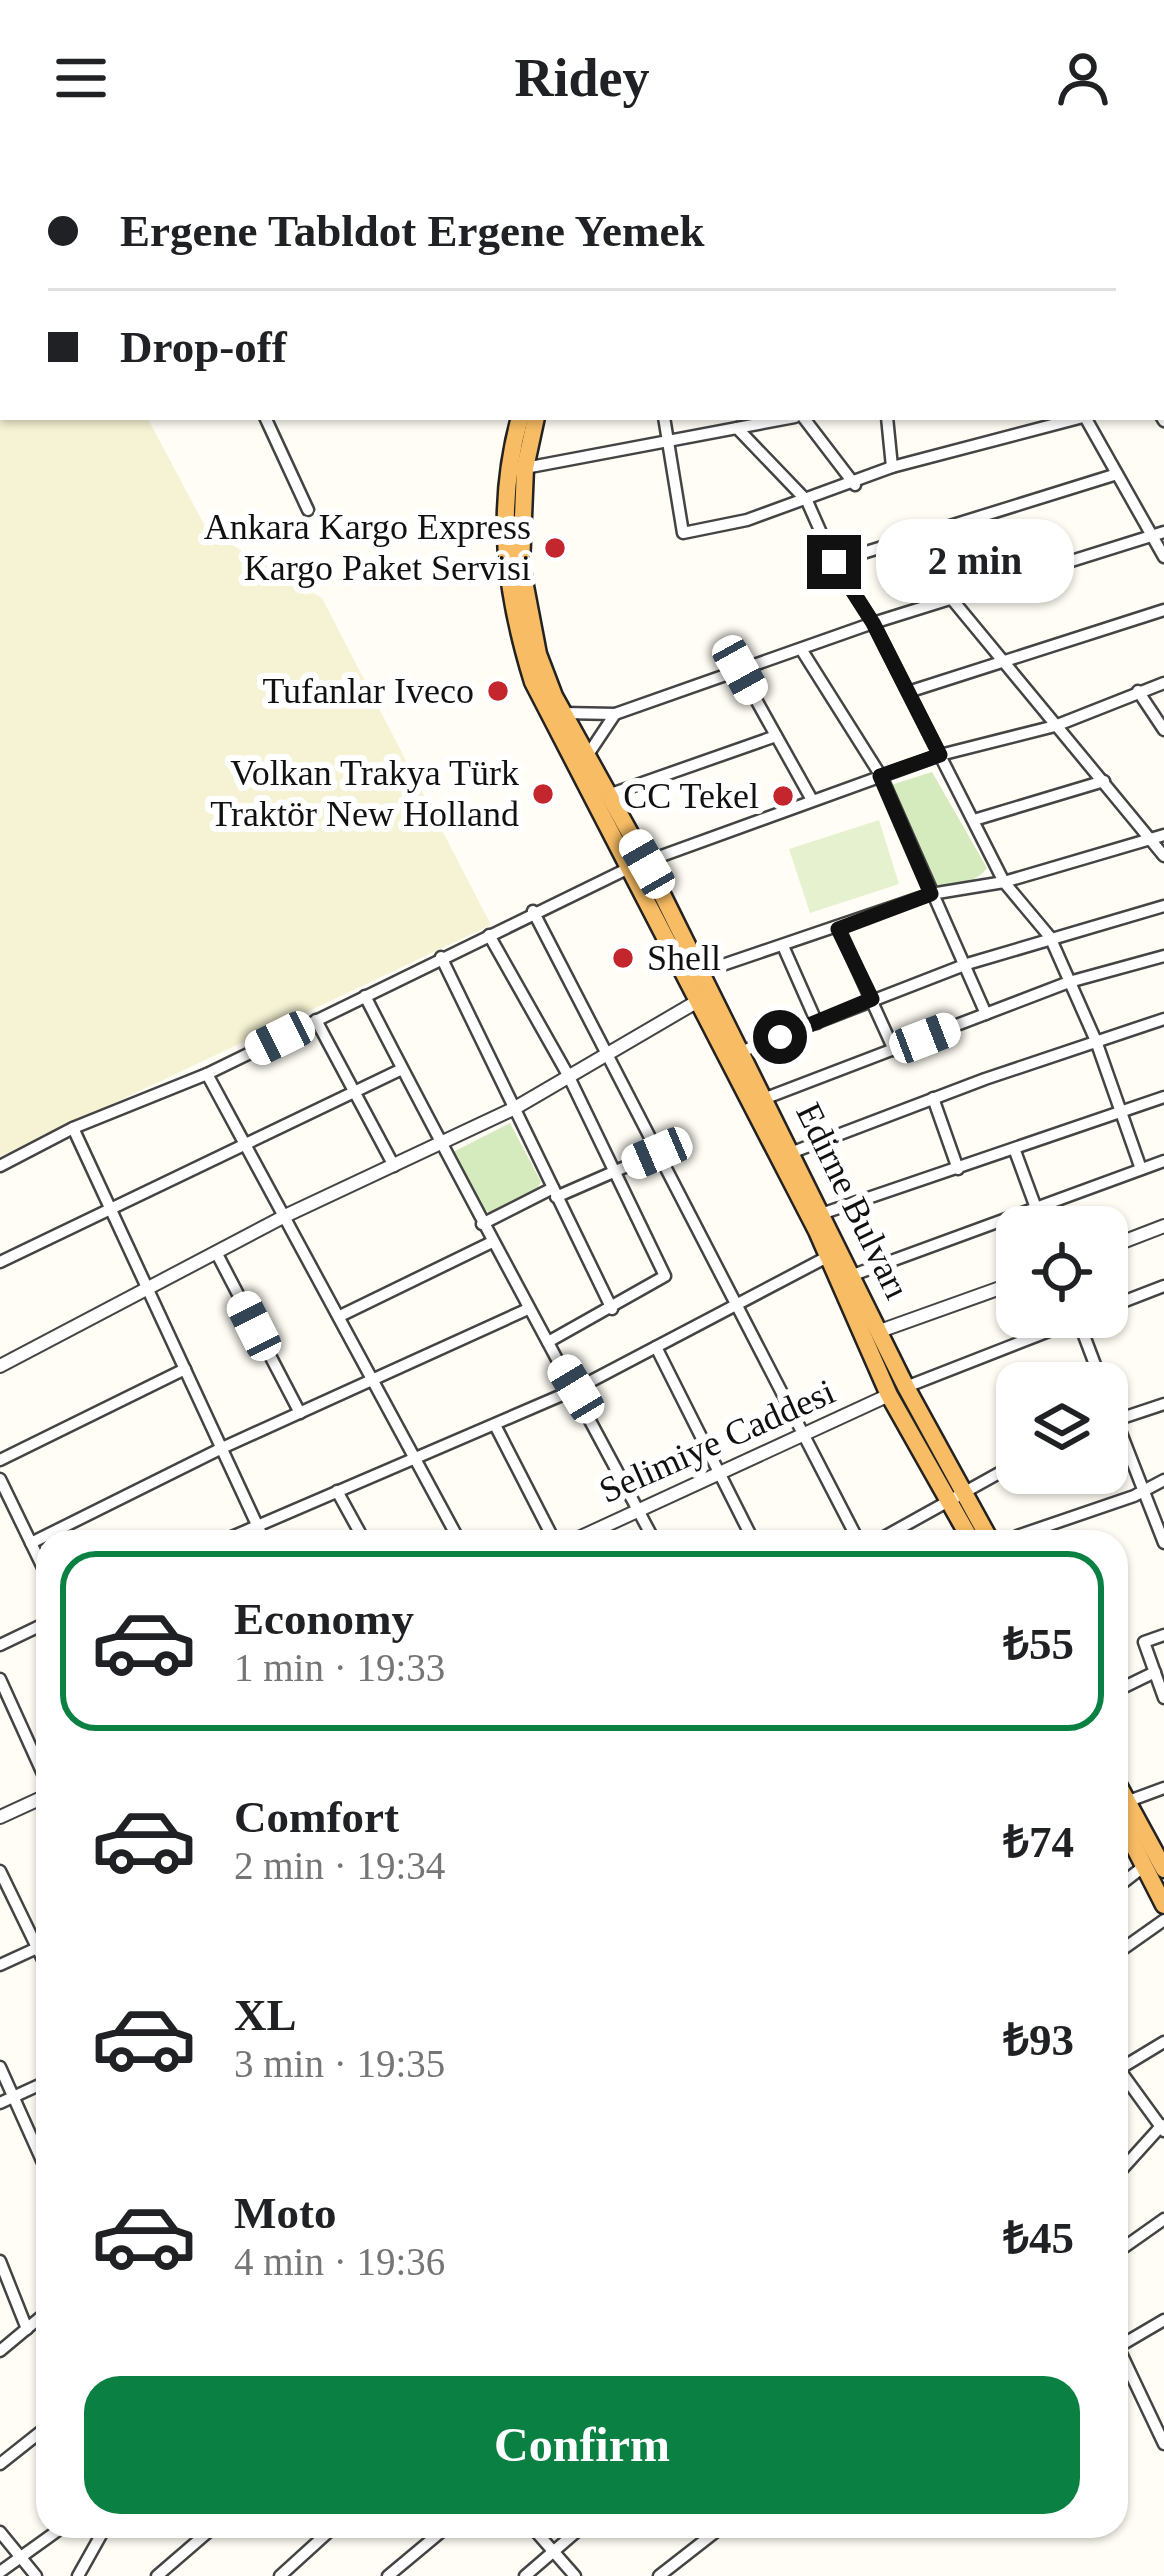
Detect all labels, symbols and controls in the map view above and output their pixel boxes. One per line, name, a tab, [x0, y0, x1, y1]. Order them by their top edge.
icon: menu	[48, 45, 114, 111]
icon: person	[1050, 45, 1116, 111]
text: Ridey	[515, 48, 650, 108]
text: Ergene Tabldot Ergene Yemek	[120, 206, 705, 256]
text: Drop-off	[120, 322, 287, 372]
place label: Ankara Kargo Express Kargo Paket Servisi	[204, 507, 531, 588]
callout: 2 min	[876, 520, 1074, 604]
marker: Ankara Kargo Express Kargo Paket Servisi	[542, 535, 568, 561]
route end	[807, 535, 861, 589]
text: 2 min	[928, 539, 1022, 582]
car	[707, 630, 773, 710]
place label: Tufanlar Iveco	[262, 671, 474, 711]
marker: Tufanlar Iveco	[485, 678, 511, 704]
place label: Volkan Trakya Türk Traktör New Holland	[210, 753, 519, 834]
place label: CC Tekel	[623, 776, 759, 816]
marker: Volkan Trakya Türk Traktör New Holland	[530, 781, 556, 807]
marker: CC Tekel	[770, 783, 796, 809]
car	[613, 824, 681, 904]
place label: Shell	[647, 938, 721, 978]
marker: Shell	[610, 945, 636, 971]
car	[240, 1006, 320, 1070]
car	[885, 1008, 965, 1068]
route start	[753, 1010, 807, 1064]
street label: Edirne Bulvarı	[788, 1097, 918, 1305]
car	[617, 1122, 697, 1184]
map controls	[996, 1206, 1128, 1494]
button: locate	[996, 1206, 1128, 1338]
car	[222, 1286, 286, 1366]
car	[542, 1349, 610, 1429]
button: layers	[996, 1362, 1128, 1494]
street label: Selimiye Caddesi	[593, 1371, 841, 1511]
icon: car	[90, 1587, 198, 1695]
text: Economy	[234, 1594, 414, 1644]
text: ₺55	[1003, 1619, 1074, 1669]
text: 1 min · 19:33	[234, 1646, 445, 1689]
icon: car	[90, 1785, 198, 1893]
text: Comfort	[234, 1792, 399, 1842]
text: ₺74	[1003, 1817, 1074, 1867]
text: 2 min · 19:34	[234, 1844, 445, 1887]
icon: car	[90, 1983, 198, 2091]
text: XL	[234, 1990, 297, 2040]
text: ₺93	[1003, 2015, 1074, 2065]
text: 3 min · 19:35	[234, 2042, 445, 2085]
icon: car	[90, 2181, 198, 2289]
text: Moto	[234, 2188, 336, 2238]
text: ₺45	[1003, 2213, 1074, 2263]
text: 4 min · 19:36	[234, 2240, 445, 2283]
button: Confirm	[84, 2376, 1080, 2514]

